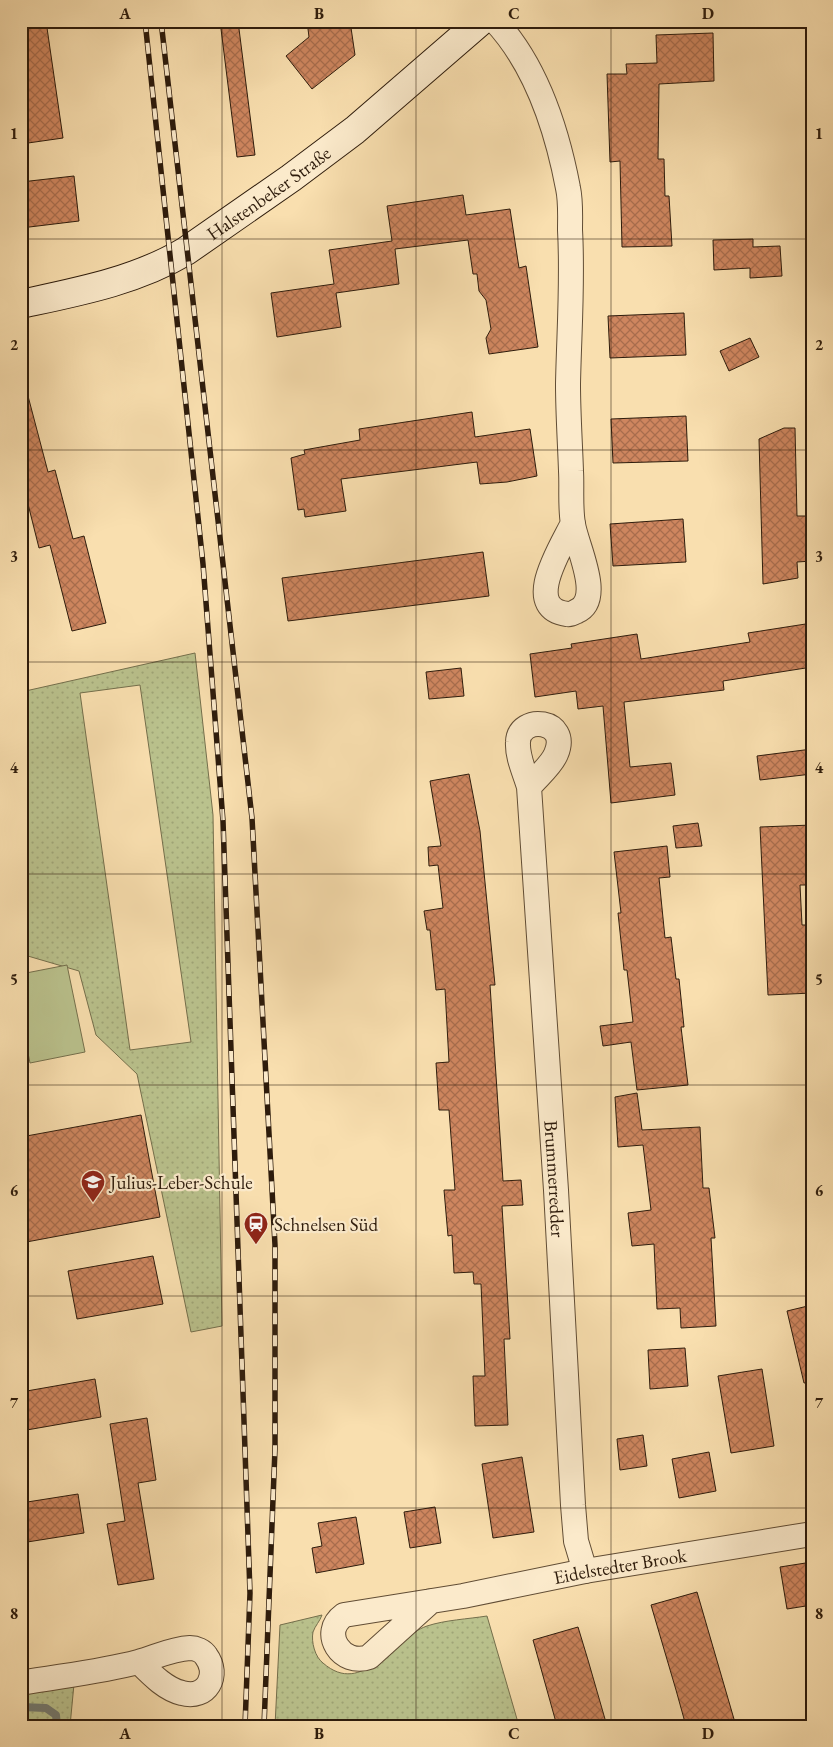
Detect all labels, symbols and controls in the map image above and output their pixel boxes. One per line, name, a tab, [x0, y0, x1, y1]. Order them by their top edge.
text: A	[118, 3, 131, 24]
text: B	[314, 3, 324, 24]
text: C	[508, 3, 520, 24]
text: D	[702, 3, 714, 24]
text: 1	[10, 123, 18, 144]
text: 1	[815, 123, 823, 144]
street label: Halstenbeker Straße	[202, 141, 336, 246]
text: 2	[10, 334, 19, 355]
text: 2	[815, 334, 824, 355]
text: 3	[10, 546, 18, 567]
text: 3	[815, 546, 823, 567]
text: 4	[10, 757, 19, 778]
text: 4	[815, 757, 824, 778]
text: 5	[10, 969, 18, 990]
text: 5	[815, 969, 823, 990]
street label: Brummerredder	[538, 1119, 571, 1239]
school or university icon: Julius-Leber-Schule	[80, 1169, 106, 1203]
place label: Julius-Leber-Schule	[108, 1170, 253, 1195]
text: 6	[10, 1180, 19, 1201]
text: 6	[815, 1180, 824, 1201]
station icon: Schnelsen Süd	[243, 1211, 269, 1245]
place label: Schnelsen Süd	[274, 1212, 379, 1237]
text: 7	[10, 1392, 19, 1413]
text: 7	[815, 1392, 824, 1413]
street label: Eidelstedter Brook	[551, 1543, 689, 1590]
text: 8	[10, 1603, 18, 1624]
text: 8	[815, 1603, 823, 1624]
text: A	[118, 1723, 131, 1744]
text: B	[314, 1723, 324, 1744]
text: C	[508, 1723, 520, 1744]
text: D	[702, 1723, 714, 1744]

